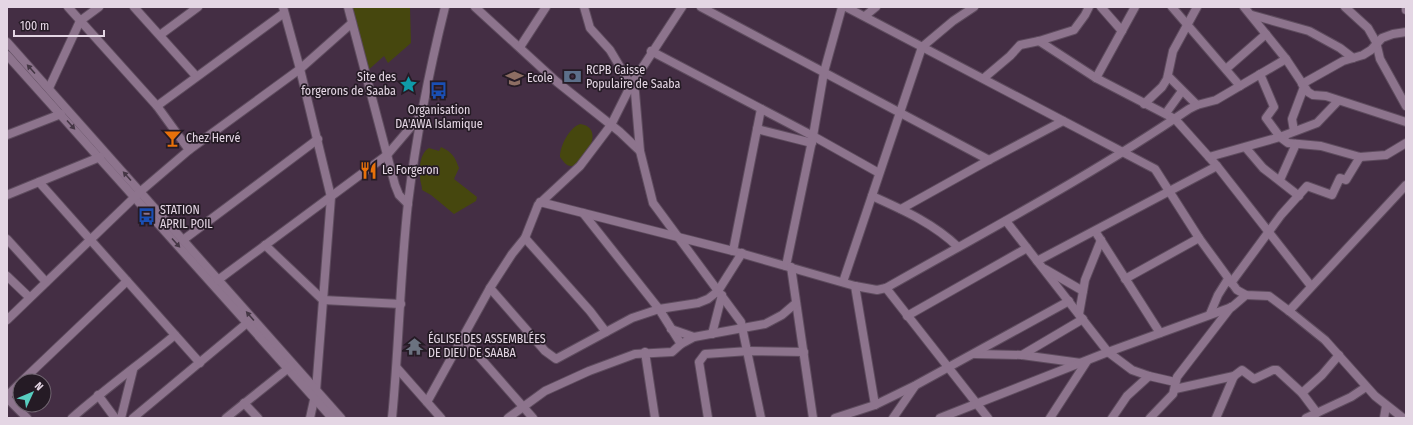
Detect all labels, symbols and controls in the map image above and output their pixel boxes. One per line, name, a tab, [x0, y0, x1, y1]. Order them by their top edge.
scale bar	[14, 12, 104, 38]
text: 100 m	[20, 19, 49, 33]
one-way arrow	[27, 63, 36, 74]
place label: RCPB Caisse Populaire de Saaba	[586, 63, 681, 91]
bank icon: RCPB Caisse Populaire de Saaba	[563, 67, 583, 87]
school or university icon: Ecole	[504, 68, 524, 88]
place label: Site des forgerons de Saaba	[301, 70, 396, 98]
place label: Ecole	[527, 71, 553, 85]
place icon: Site des forgerons de Saaba	[399, 74, 419, 94]
bus stop icon: Organisation DA'AWA Islamique	[429, 81, 449, 101]
place label: Organisation DA'AWA Islamique	[395, 103, 483, 131]
one-way arrow	[67, 120, 76, 130]
bar icon: Chez Hervé	[163, 128, 183, 148]
place label: Chez Hervé	[186, 131, 240, 145]
restaurant icon: Le Forgeron	[359, 160, 379, 180]
place label: Le Forgeron	[382, 163, 439, 177]
one-way arrow	[122, 171, 132, 181]
place label: STATION APRIL POIL	[160, 203, 213, 231]
bus stop icon: STATION APRIL POIL	[137, 207, 157, 227]
one-way arrow	[172, 238, 181, 248]
one-way arrow	[246, 311, 255, 320]
place label: ÉGLISE DES ASSEMBLÉES DE DIEU DE SAABA	[428, 331, 546, 360]
temple icon: ÉGLISE DES ASSEMBLÉES DE DIEU DE SAABA	[405, 336, 425, 356]
north arrow	[12, 373, 52, 413]
text: N	[32, 380, 46, 393]

